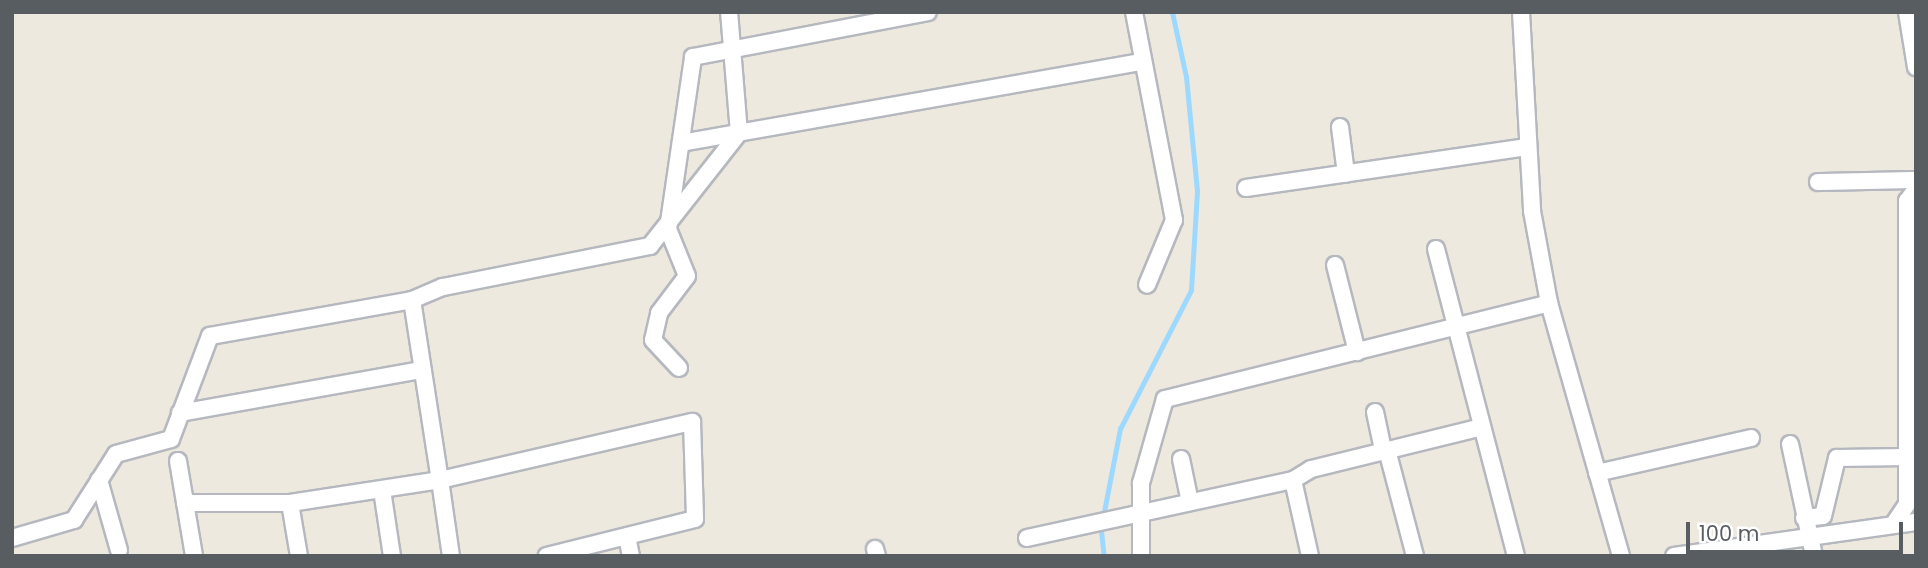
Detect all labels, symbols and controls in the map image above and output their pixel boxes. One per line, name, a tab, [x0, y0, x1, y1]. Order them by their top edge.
scale bar	[1690, 508, 1907, 552]
text: 100 m	[1699, 519, 1759, 548]

